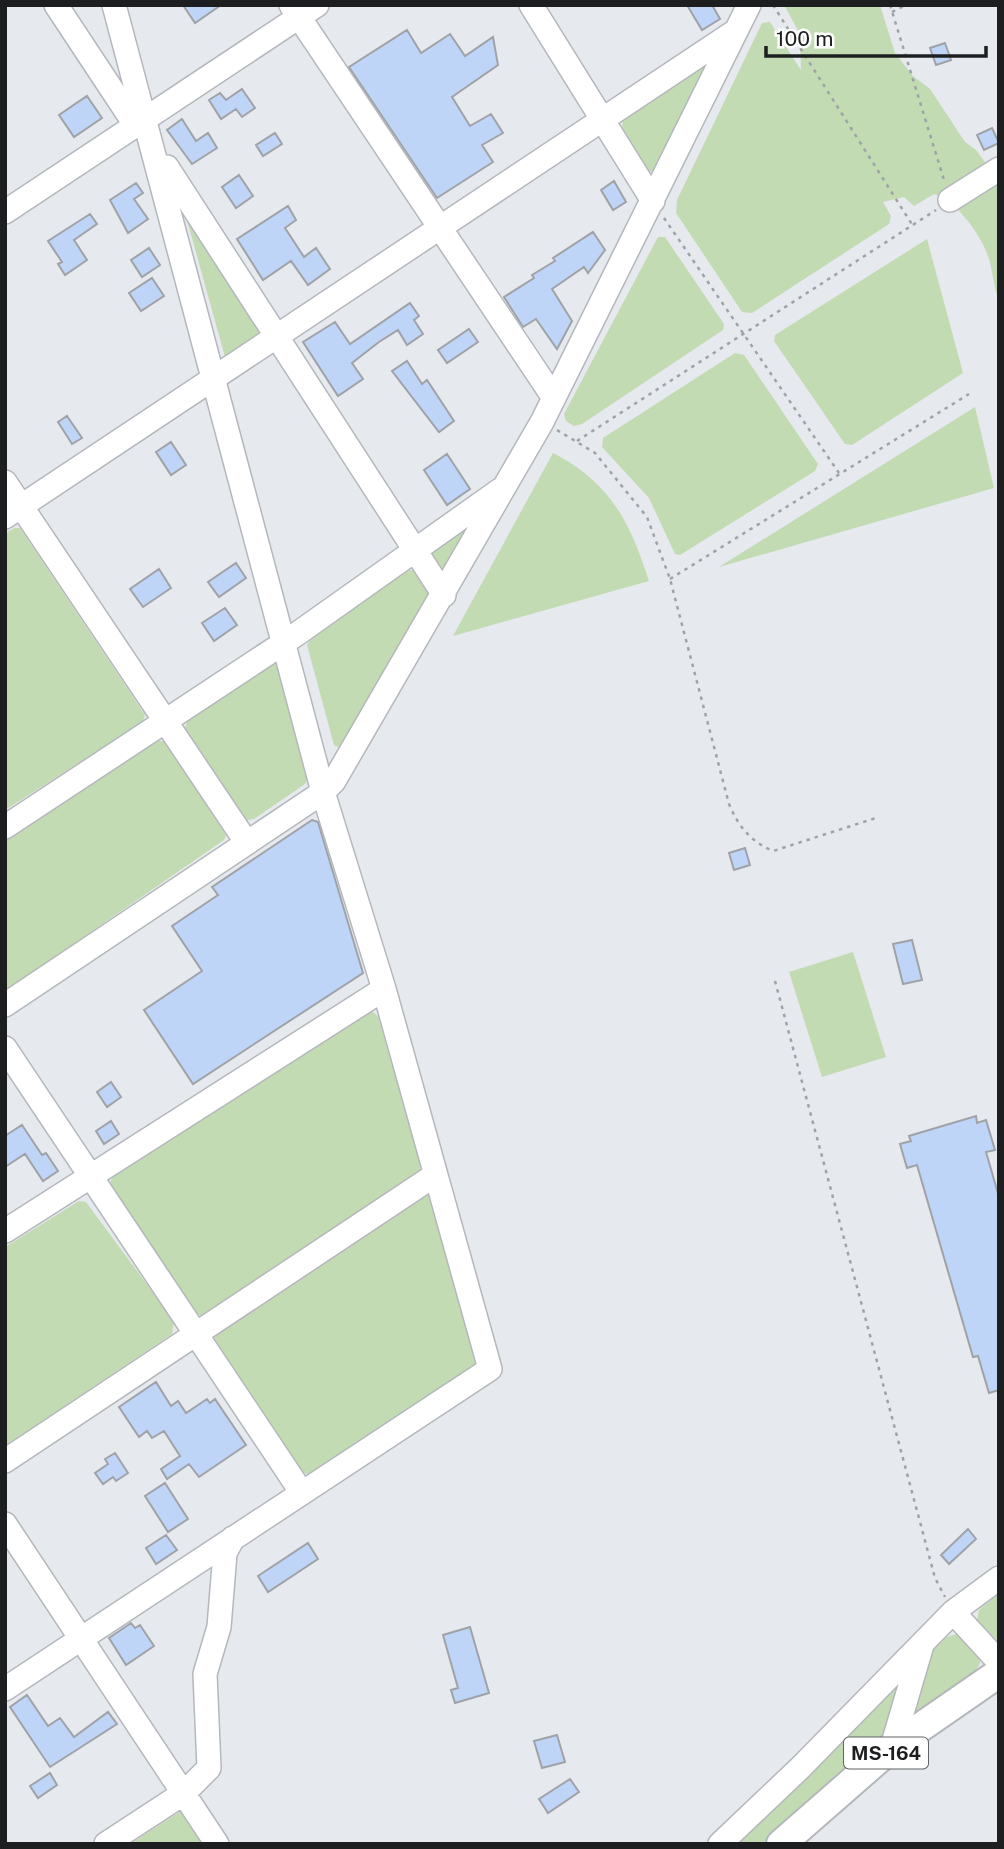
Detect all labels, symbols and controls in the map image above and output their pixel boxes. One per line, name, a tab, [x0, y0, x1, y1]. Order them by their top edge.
scale bar	[766, 14, 986, 58]
text: 100 m	[776, 26, 833, 51]
road number: MS-164	[844, 1737, 928, 1768]

